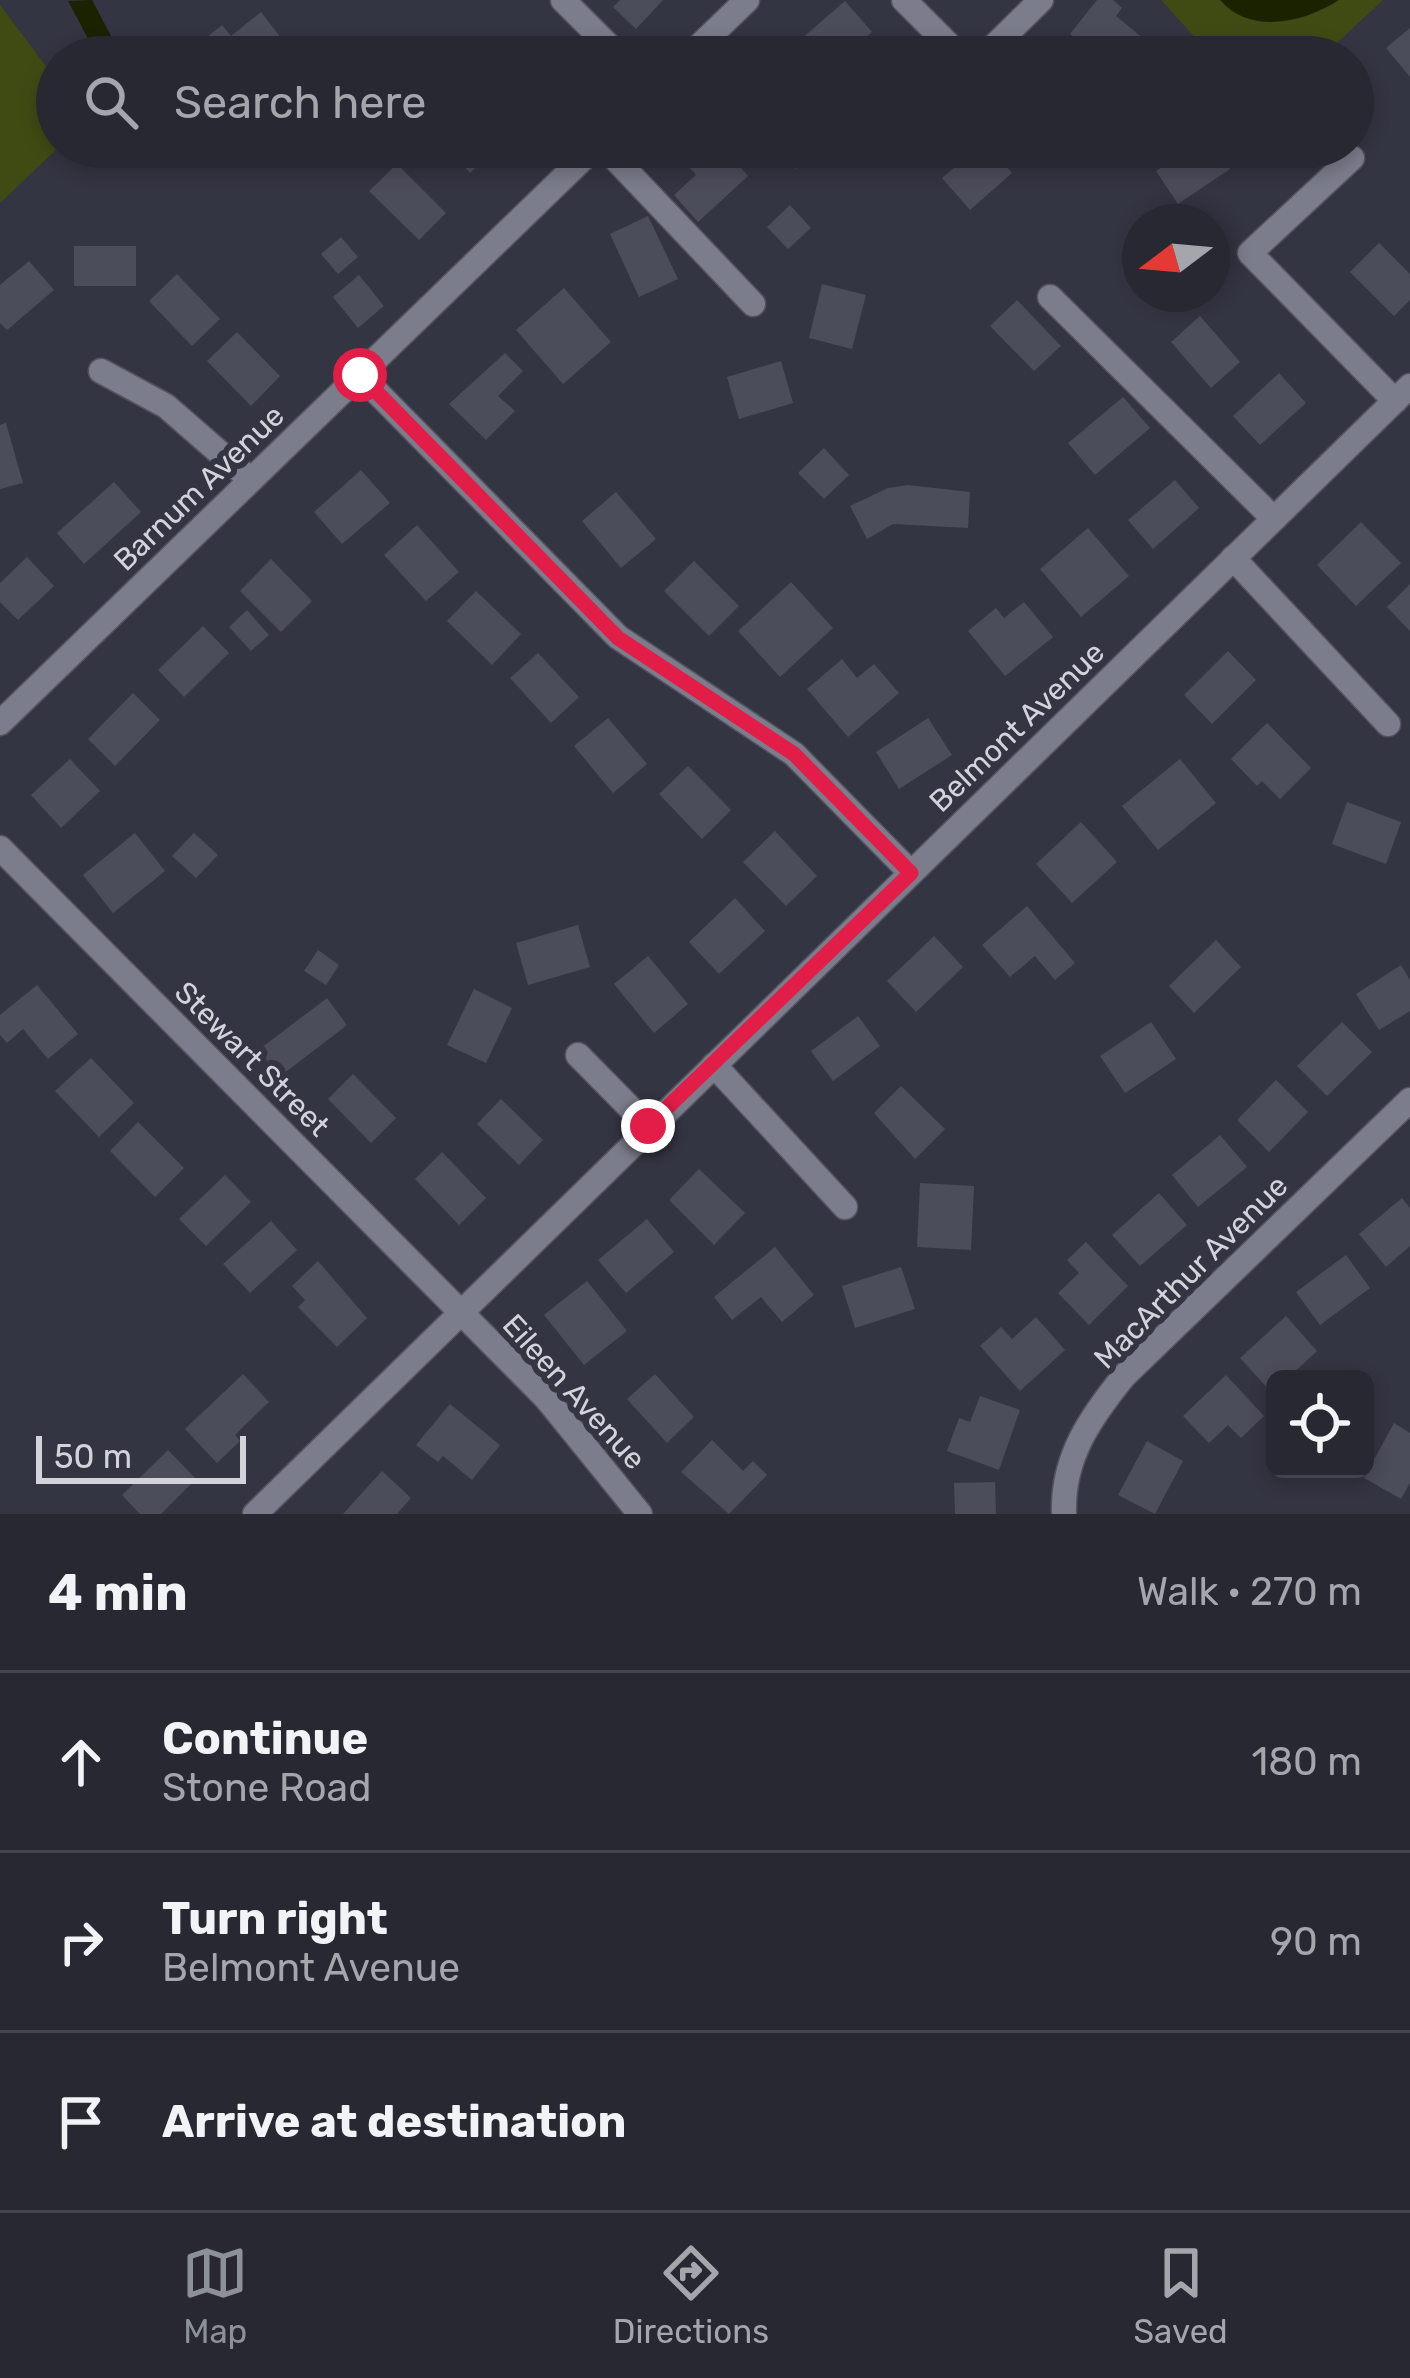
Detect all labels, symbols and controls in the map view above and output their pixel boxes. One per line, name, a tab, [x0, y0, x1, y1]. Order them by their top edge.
search box	[36, 36, 1374, 168]
icon: search	[78, 69, 144, 135]
text: Search here	[174, 76, 426, 129]
north arrow	[1122, 204, 1230, 312]
route start	[333, 348, 387, 402]
street label: Barnum Avenue	[106, 398, 292, 578]
street label: Belmont Avenue	[922, 634, 1112, 820]
street label: Stewart Street	[167, 974, 337, 1144]
route end	[621, 1099, 675, 1153]
street label: MacArthur Avenue	[1087, 1168, 1295, 1376]
street label: Eileen Avenue	[495, 1307, 653, 1477]
map controls	[1266, 1370, 1374, 1478]
button: locate	[1266, 1370, 1374, 1478]
scale bar	[36, 1430, 246, 1483]
text: 50 m	[54, 1437, 132, 1476]
text: 4 min	[48, 1562, 188, 1623]
text: Walk · 270 m	[1137, 1569, 1362, 1615]
text: Continue	[162, 1712, 368, 1765]
icon: ahead	[48, 1729, 114, 1795]
text: 180 m	[1252, 1739, 1362, 1785]
text: Stone Road	[162, 1765, 371, 1811]
text: Turn right	[162, 1892, 388, 1945]
icon: right	[48, 1909, 114, 1975]
text: 90 m	[1270, 1919, 1362, 1965]
text: Belmont Avenue	[162, 1945, 460, 1991]
icon: arrive	[48, 2089, 114, 2155]
text: Arrive at destination	[162, 2095, 627, 2148]
tab: Map	[182, 2240, 248, 2351]
tab: Directions	[613, 2240, 769, 2351]
tab: Saved	[1134, 2240, 1228, 2351]

